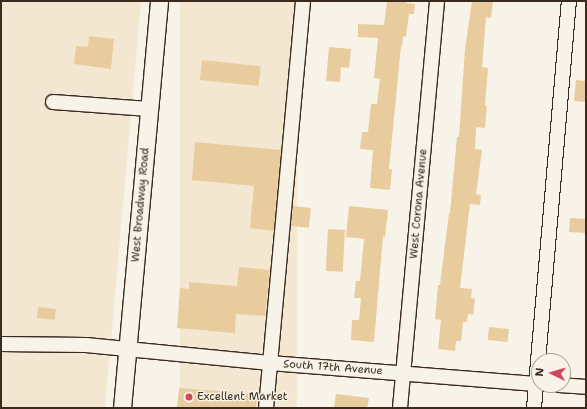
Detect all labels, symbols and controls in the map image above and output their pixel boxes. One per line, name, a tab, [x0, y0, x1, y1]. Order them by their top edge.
street label: West Broadway Road	[129, 147, 153, 263]
street label: West Corona Avenue	[408, 148, 430, 260]
north arrow	[531, 353, 571, 393]
street label: South 17th Avenue	[283, 358, 383, 378]
text: N	[532, 367, 547, 377]
place label: Excellent Market	[197, 390, 288, 404]
marker: Excellent Market	[184, 392, 194, 402]

